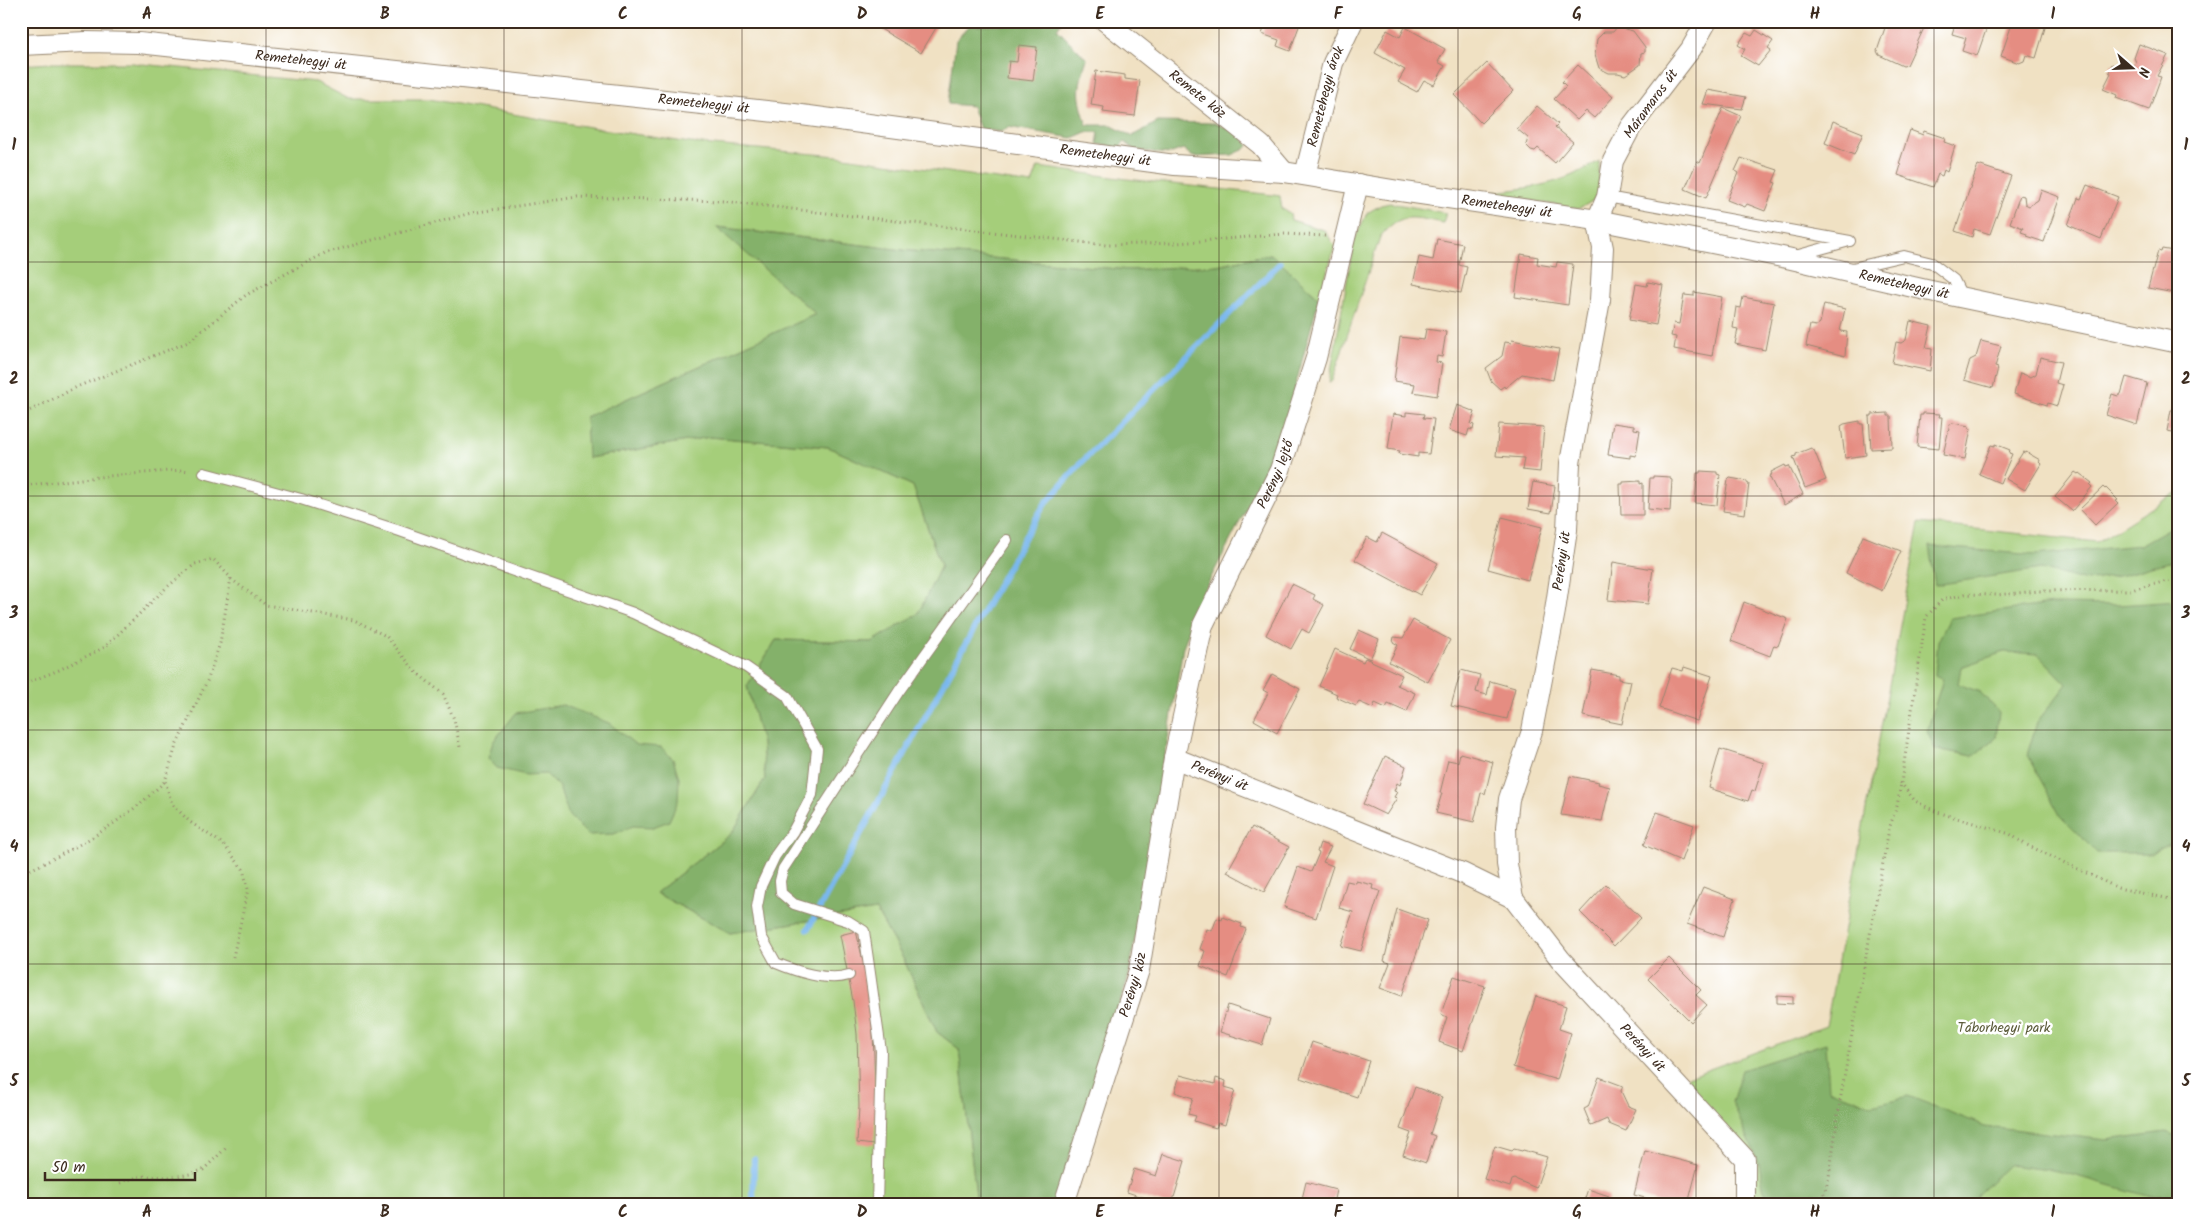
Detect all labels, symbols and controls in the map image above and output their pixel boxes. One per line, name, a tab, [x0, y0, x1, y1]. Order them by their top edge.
text: A	[142, 2, 152, 27]
text: B	[380, 2, 390, 27]
text: C	[618, 2, 628, 27]
text: D	[857, 2, 868, 27]
text: E	[1096, 2, 1106, 27]
text: F	[1334, 2, 1344, 27]
text: G	[1572, 2, 1582, 27]
text: H	[1810, 2, 1820, 27]
text: I	[2051, 2, 2056, 27]
street label: Remetehegyi árok	[1301, 42, 1351, 149]
north arrow	[2108, 42, 2158, 92]
street label: Remetehegyi út	[254, 45, 348, 77]
street label: Máramaros út	[1618, 64, 1684, 143]
text: N	[2131, 64, 2155, 80]
street label: Remete köz	[1164, 65, 1231, 124]
street label: Remetehegyi út	[657, 88, 751, 120]
text: 1	[12, 133, 17, 158]
text: 1	[2184, 133, 2189, 158]
street label: Remetehegyi út	[1058, 139, 1153, 173]
street label: Remetehegyi út	[1460, 189, 1554, 224]
street label: Remetehegyi út	[1857, 264, 1952, 306]
text: 2	[9, 367, 19, 392]
text: 2	[2181, 367, 2191, 392]
street label: Perényi lejtő	[1251, 436, 1300, 513]
street label: Perényi út	[1547, 529, 1577, 592]
text: 3	[9, 601, 19, 626]
text: 3	[2181, 601, 2191, 626]
street label: Perényi út	[1188, 755, 1252, 798]
text: 4	[10, 835, 19, 860]
text: 4	[2182, 835, 2191, 860]
street label: Perényi köz	[1114, 951, 1153, 1020]
park label: Táborhegyi park	[1958, 1017, 2051, 1039]
street label: Perényi út	[1614, 1019, 1671, 1078]
text: 5	[9, 1069, 20, 1094]
text: 5	[2181, 1069, 2192, 1094]
scale bar	[45, 1150, 195, 1182]
text: 50 m	[52, 1156, 86, 1180]
text: A	[142, 1200, 152, 1225]
text: B	[380, 1200, 390, 1225]
text: C	[618, 1200, 628, 1225]
text: D	[857, 1200, 868, 1225]
text: E	[1096, 1200, 1106, 1225]
text: F	[1334, 1200, 1344, 1225]
text: G	[1572, 1200, 1582, 1225]
text: H	[1810, 1200, 1820, 1225]
text: I	[2051, 1200, 2056, 1225]

